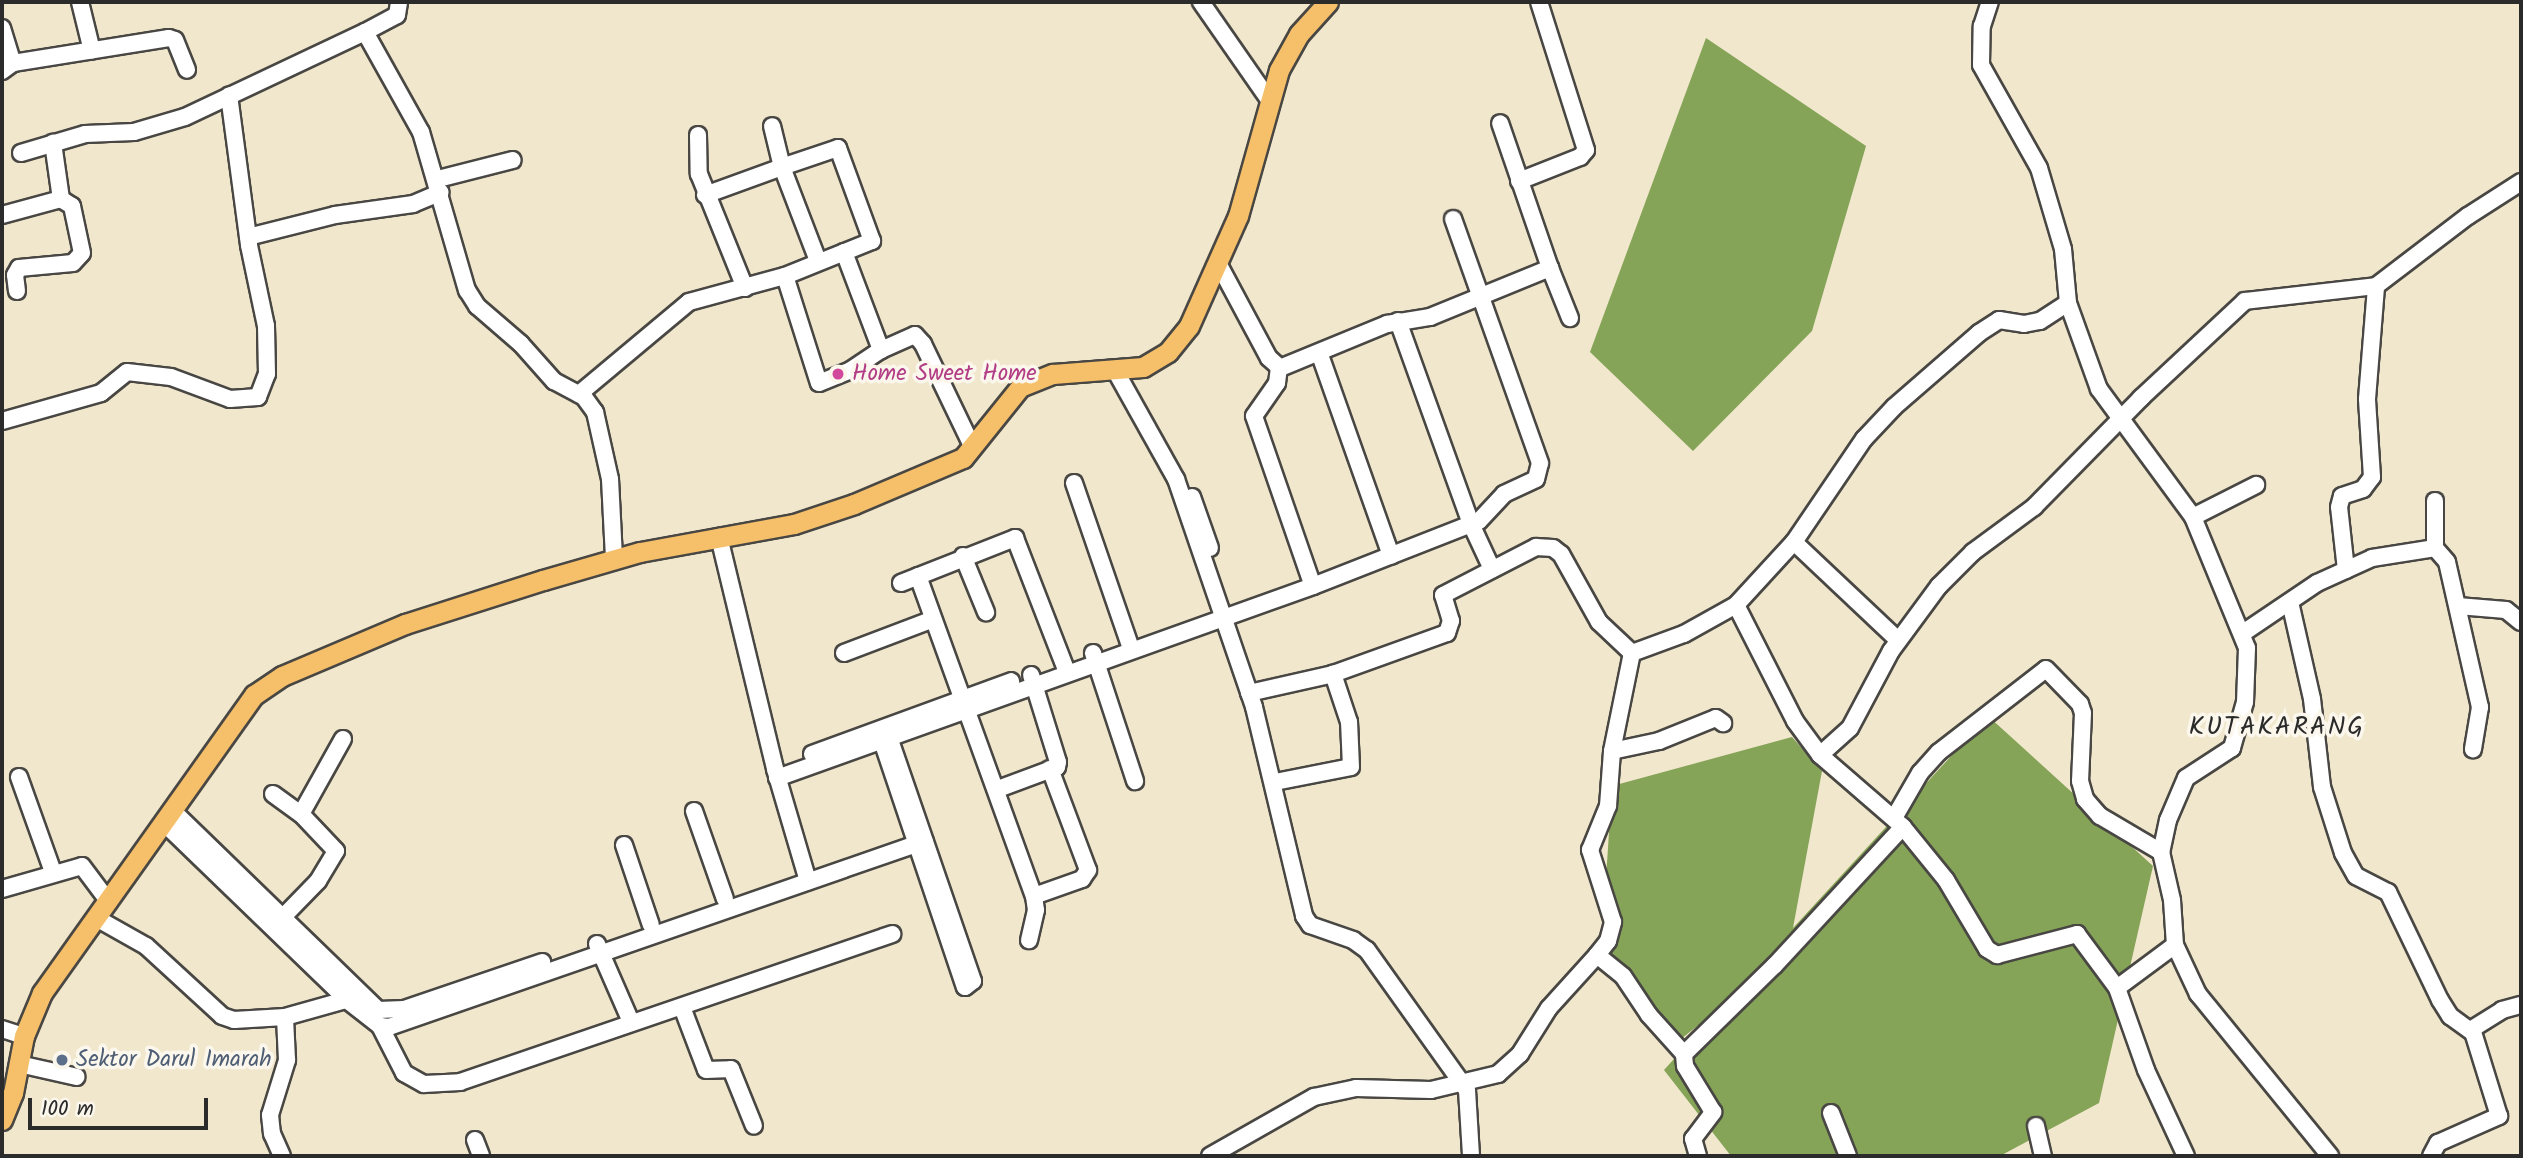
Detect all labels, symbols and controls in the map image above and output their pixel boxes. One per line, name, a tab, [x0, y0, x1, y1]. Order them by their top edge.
place label: Home Sweet Home	[852, 360, 1037, 388]
marker: Home Sweet Home	[830, 366, 846, 382]
district label: KUTAKARANG	[2190, 712, 2364, 744]
place label: Sektor Darul Imarah	[76, 1046, 272, 1074]
marker: Sektor Darul Imarah	[54, 1052, 70, 1068]
scale bar	[32, 1084, 212, 1128]
text: 100 m	[41, 1093, 94, 1126]

